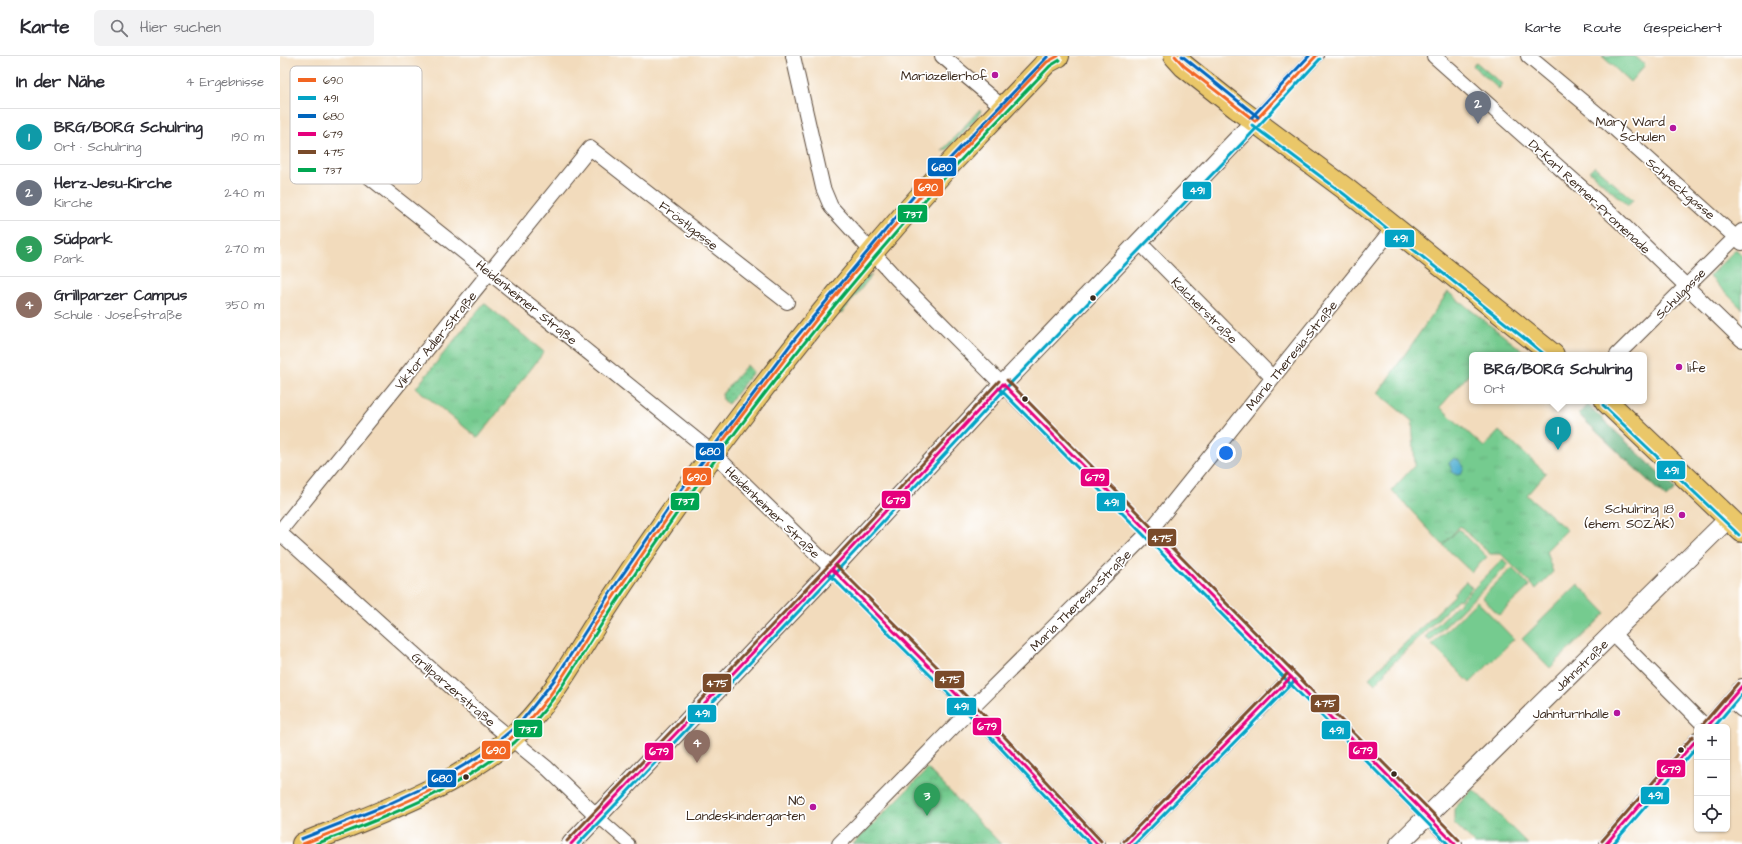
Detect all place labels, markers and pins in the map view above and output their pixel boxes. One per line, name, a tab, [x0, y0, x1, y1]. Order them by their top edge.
place label: Mariazellerhof	[901, 67, 987, 85]
marker: Mariazellerhof	[990, 70, 1000, 80]
pin: 2	[1465, 91, 1491, 124]
place label: Mary Ward Schulen	[1595, 113, 1665, 146]
marker: Mary Ward Schulen	[1668, 123, 1678, 133]
unlabelled marker	[1088, 293, 1098, 303]
place label: life	[1687, 359, 1706, 377]
marker: life	[1674, 362, 1684, 372]
unlabelled marker	[1020, 394, 1030, 404]
pin: 1	[1545, 417, 1571, 450]
place label: Schulring 18 (ehem. SOZAK)	[1584, 500, 1675, 533]
marker: Schulring 18 (ehem. SOZAK)	[1677, 510, 1687, 520]
place label: Jahnturnhalle	[1533, 705, 1609, 723]
marker: Jahnturnhalle	[1612, 708, 1622, 718]
pin: 4	[684, 730, 710, 763]
unlabelled marker	[1676, 745, 1686, 755]
unlabelled marker	[1389, 769, 1399, 779]
unlabelled marker	[461, 772, 471, 782]
pin: 3	[914, 783, 940, 816]
place label: NÖ Landeskindergarten	[686, 792, 805, 826]
marker: NÖ Landeskindergarten	[808, 802, 818, 812]

